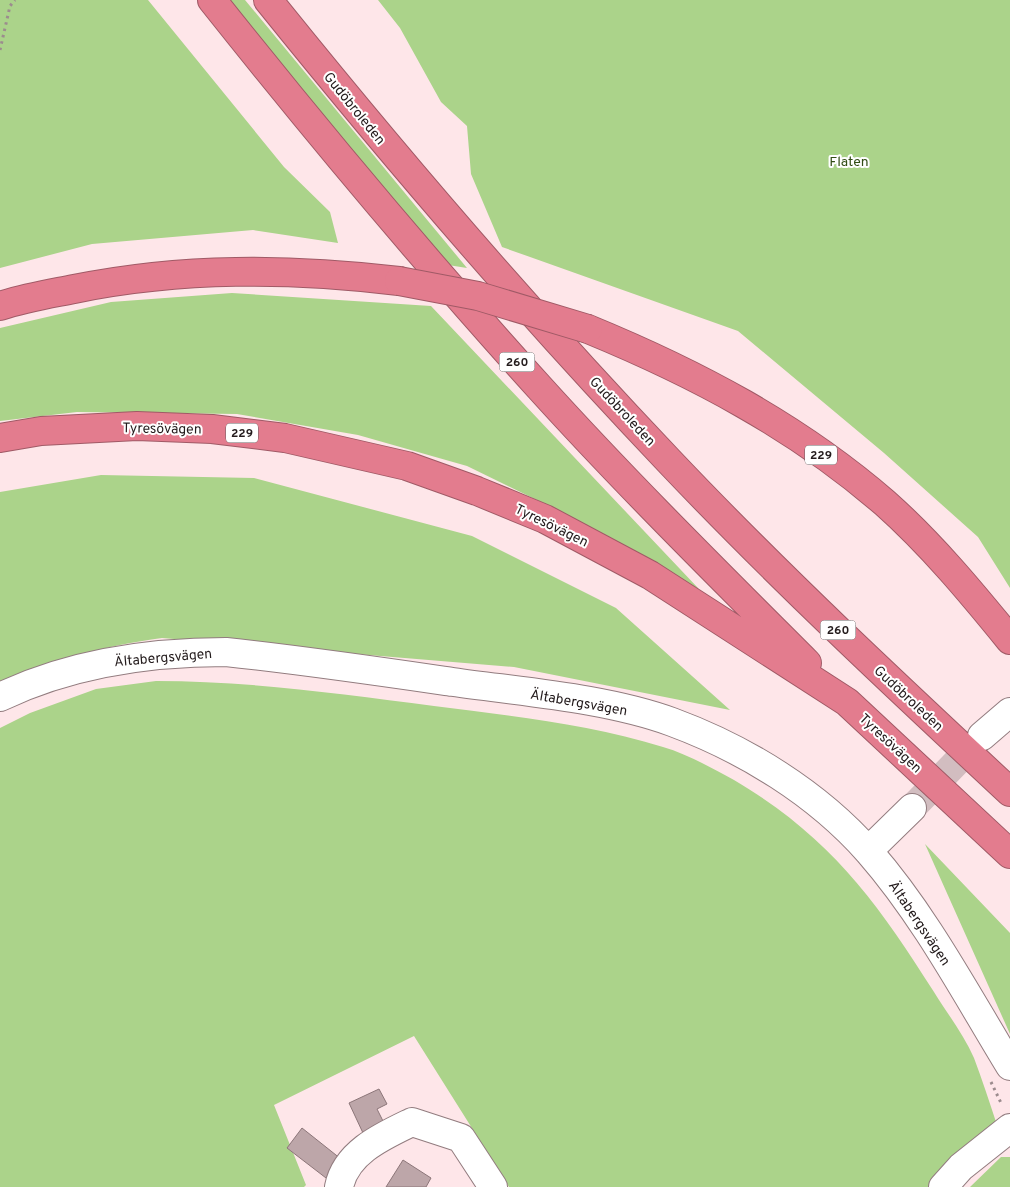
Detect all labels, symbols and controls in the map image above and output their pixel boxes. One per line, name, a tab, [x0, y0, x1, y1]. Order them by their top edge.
street label: Gudöbroleden	[319, 69, 388, 149]
park label: Flaten	[829, 154, 869, 171]
road number: 260	[500, 352, 534, 372]
street label: Gudöbroleden	[585, 374, 658, 450]
street label: Tyresövägen	[122, 420, 202, 439]
road number: 229	[226, 423, 258, 442]
road number: 229	[805, 446, 837, 464]
street label: Tyresövägen	[512, 501, 591, 551]
road number: 260	[820, 620, 856, 640]
street label: Ältabergsvägen	[113, 645, 213, 671]
street label: Gudöbroleden	[870, 663, 946, 736]
street label: Ältabergsvägen	[529, 686, 629, 720]
street label: Tyresövägen	[855, 711, 925, 777]
street label: Ältabergsvägen	[884, 878, 954, 969]

